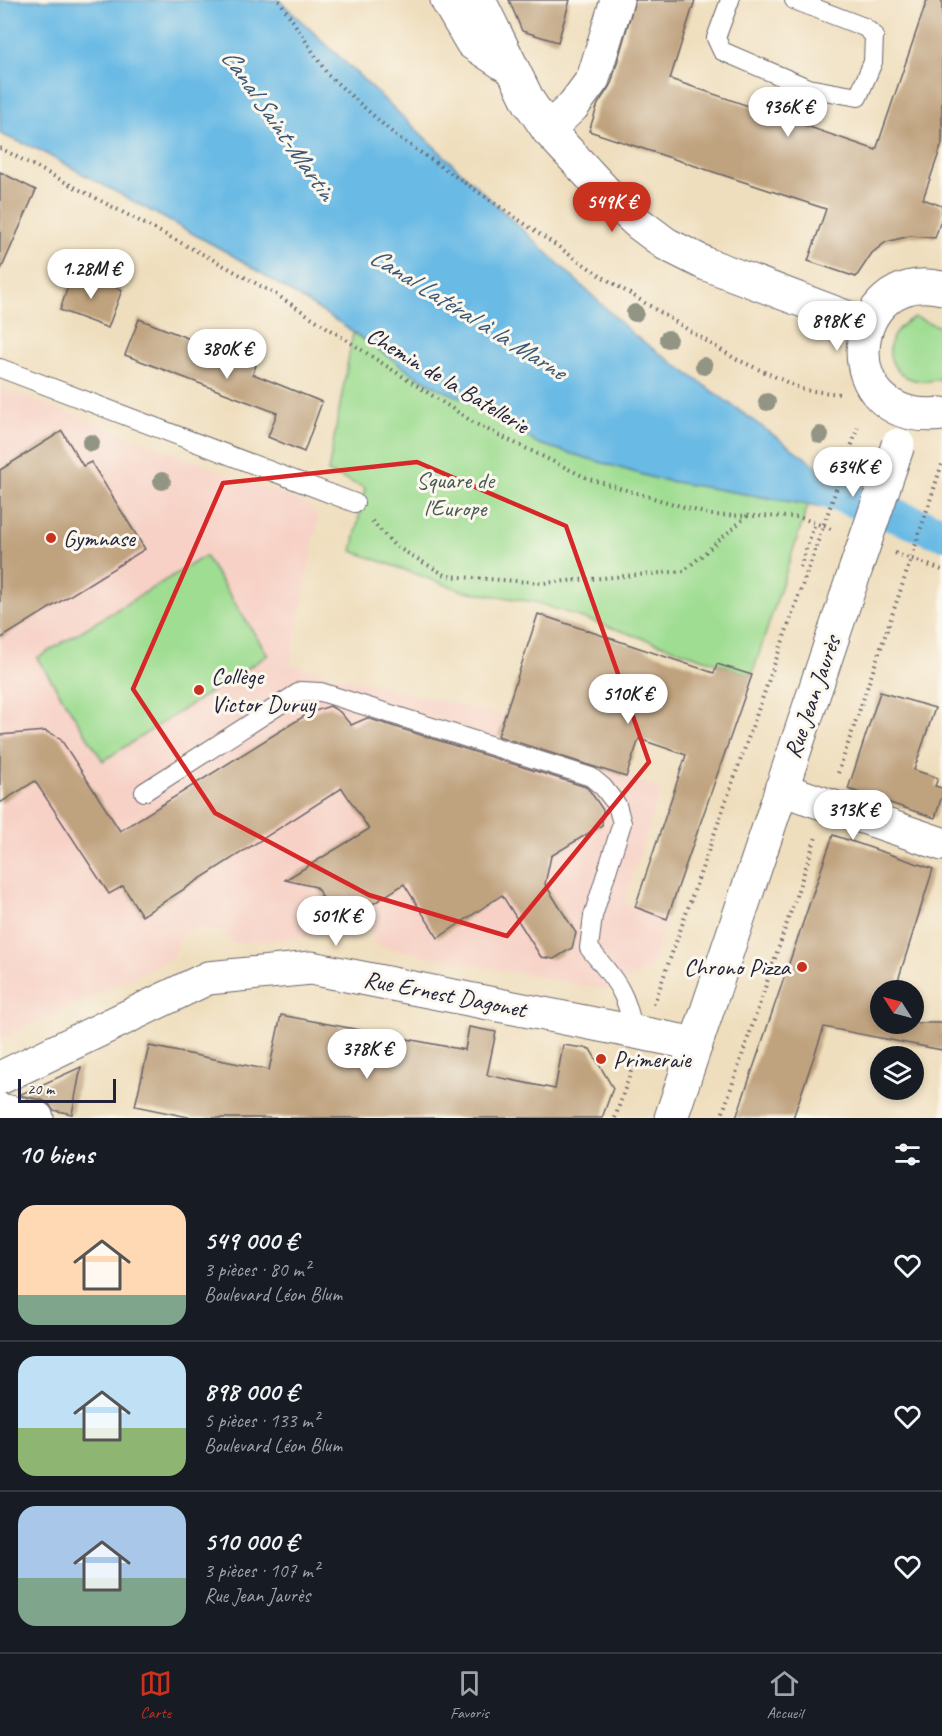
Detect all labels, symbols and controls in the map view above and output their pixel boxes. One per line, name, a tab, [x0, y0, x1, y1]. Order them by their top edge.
water label: Canal Saint-Martin	[214, 42, 344, 209]
pin: 936K €	[739, 87, 837, 138]
text: 936K €	[762, 94, 814, 119]
pin: 549K €	[563, 182, 661, 233]
text: 549K €	[587, 189, 637, 214]
water label: Canal Latéral à la Marne	[364, 240, 575, 389]
pin: 1.28M €	[36, 249, 146, 300]
text: 1.28M €	[61, 256, 121, 281]
pin: 898K €	[788, 301, 886, 352]
text: 898K €	[812, 308, 862, 333]
street label: Chemin de la Batellerie	[361, 320, 537, 441]
pin: 380K €	[178, 329, 276, 380]
text: 380K €	[202, 336, 253, 361]
pin: 634K €	[804, 447, 902, 498]
text: 634K €	[827, 454, 879, 479]
park label: Square de l'Europe	[416, 465, 496, 523]
place label: Gymnase	[63, 523, 137, 553]
marker: Gymnase	[44, 531, 58, 545]
street label: Rue Jean Jaurès	[777, 629, 848, 762]
place label: Collège Victor Duruy	[211, 661, 317, 719]
pin: 510K €	[579, 674, 677, 725]
text: 510K €	[603, 681, 653, 706]
marker: Collège Victor Duruy	[192, 683, 206, 697]
pin: 313K €	[804, 790, 902, 841]
text: 313K €	[828, 797, 879, 822]
pin: 501K €	[287, 896, 385, 947]
text: 501K €	[311, 903, 361, 928]
place label: Chrono Pizza	[684, 952, 792, 982]
marker: Chrono Pizza	[795, 960, 809, 974]
street label: Rue Ernest Dagonet	[361, 964, 531, 1025]
north arrow	[870, 980, 924, 1034]
map controls	[870, 980, 924, 1100]
pin: 378K €	[318, 1029, 416, 1080]
text: 378K €	[342, 1036, 392, 1061]
place label: Primeraie	[613, 1044, 693, 1074]
button: layers	[870, 1046, 924, 1100]
marker: Primeraie	[594, 1052, 608, 1066]
scale bar	[18, 1076, 116, 1104]
text: 20 m	[27, 1079, 54, 1099]
text: 10 biens	[18, 1138, 94, 1171]
icon: filters	[891, 1138, 924, 1171]
text: 549 000 €	[204, 1224, 298, 1257]
icon: home	[66, 1229, 138, 1301]
icon: heart	[891, 1249, 924, 1282]
text: 3 pièces · 80 m²	[204, 1257, 310, 1282]
text: Boulevard Léon Blum	[204, 1282, 342, 1307]
text: 898 000 €	[204, 1375, 298, 1408]
icon: home	[66, 1380, 138, 1452]
icon: heart	[891, 1400, 924, 1433]
text: 5 pièces · 133 m²	[204, 1408, 319, 1433]
text: Boulevard Léon Blum	[204, 1433, 342, 1458]
text: 510 000 €	[204, 1525, 298, 1558]
icon: home	[66, 1530, 138, 1602]
icon: heart	[891, 1550, 924, 1583]
text: 3 pièces · 107 m²	[204, 1558, 319, 1583]
text: Rue Jean Jaurès	[204, 1583, 310, 1608]
tab: Carte	[139, 1667, 172, 1723]
tab: Favoris	[450, 1667, 489, 1723]
tab: Accueil	[767, 1667, 803, 1723]

